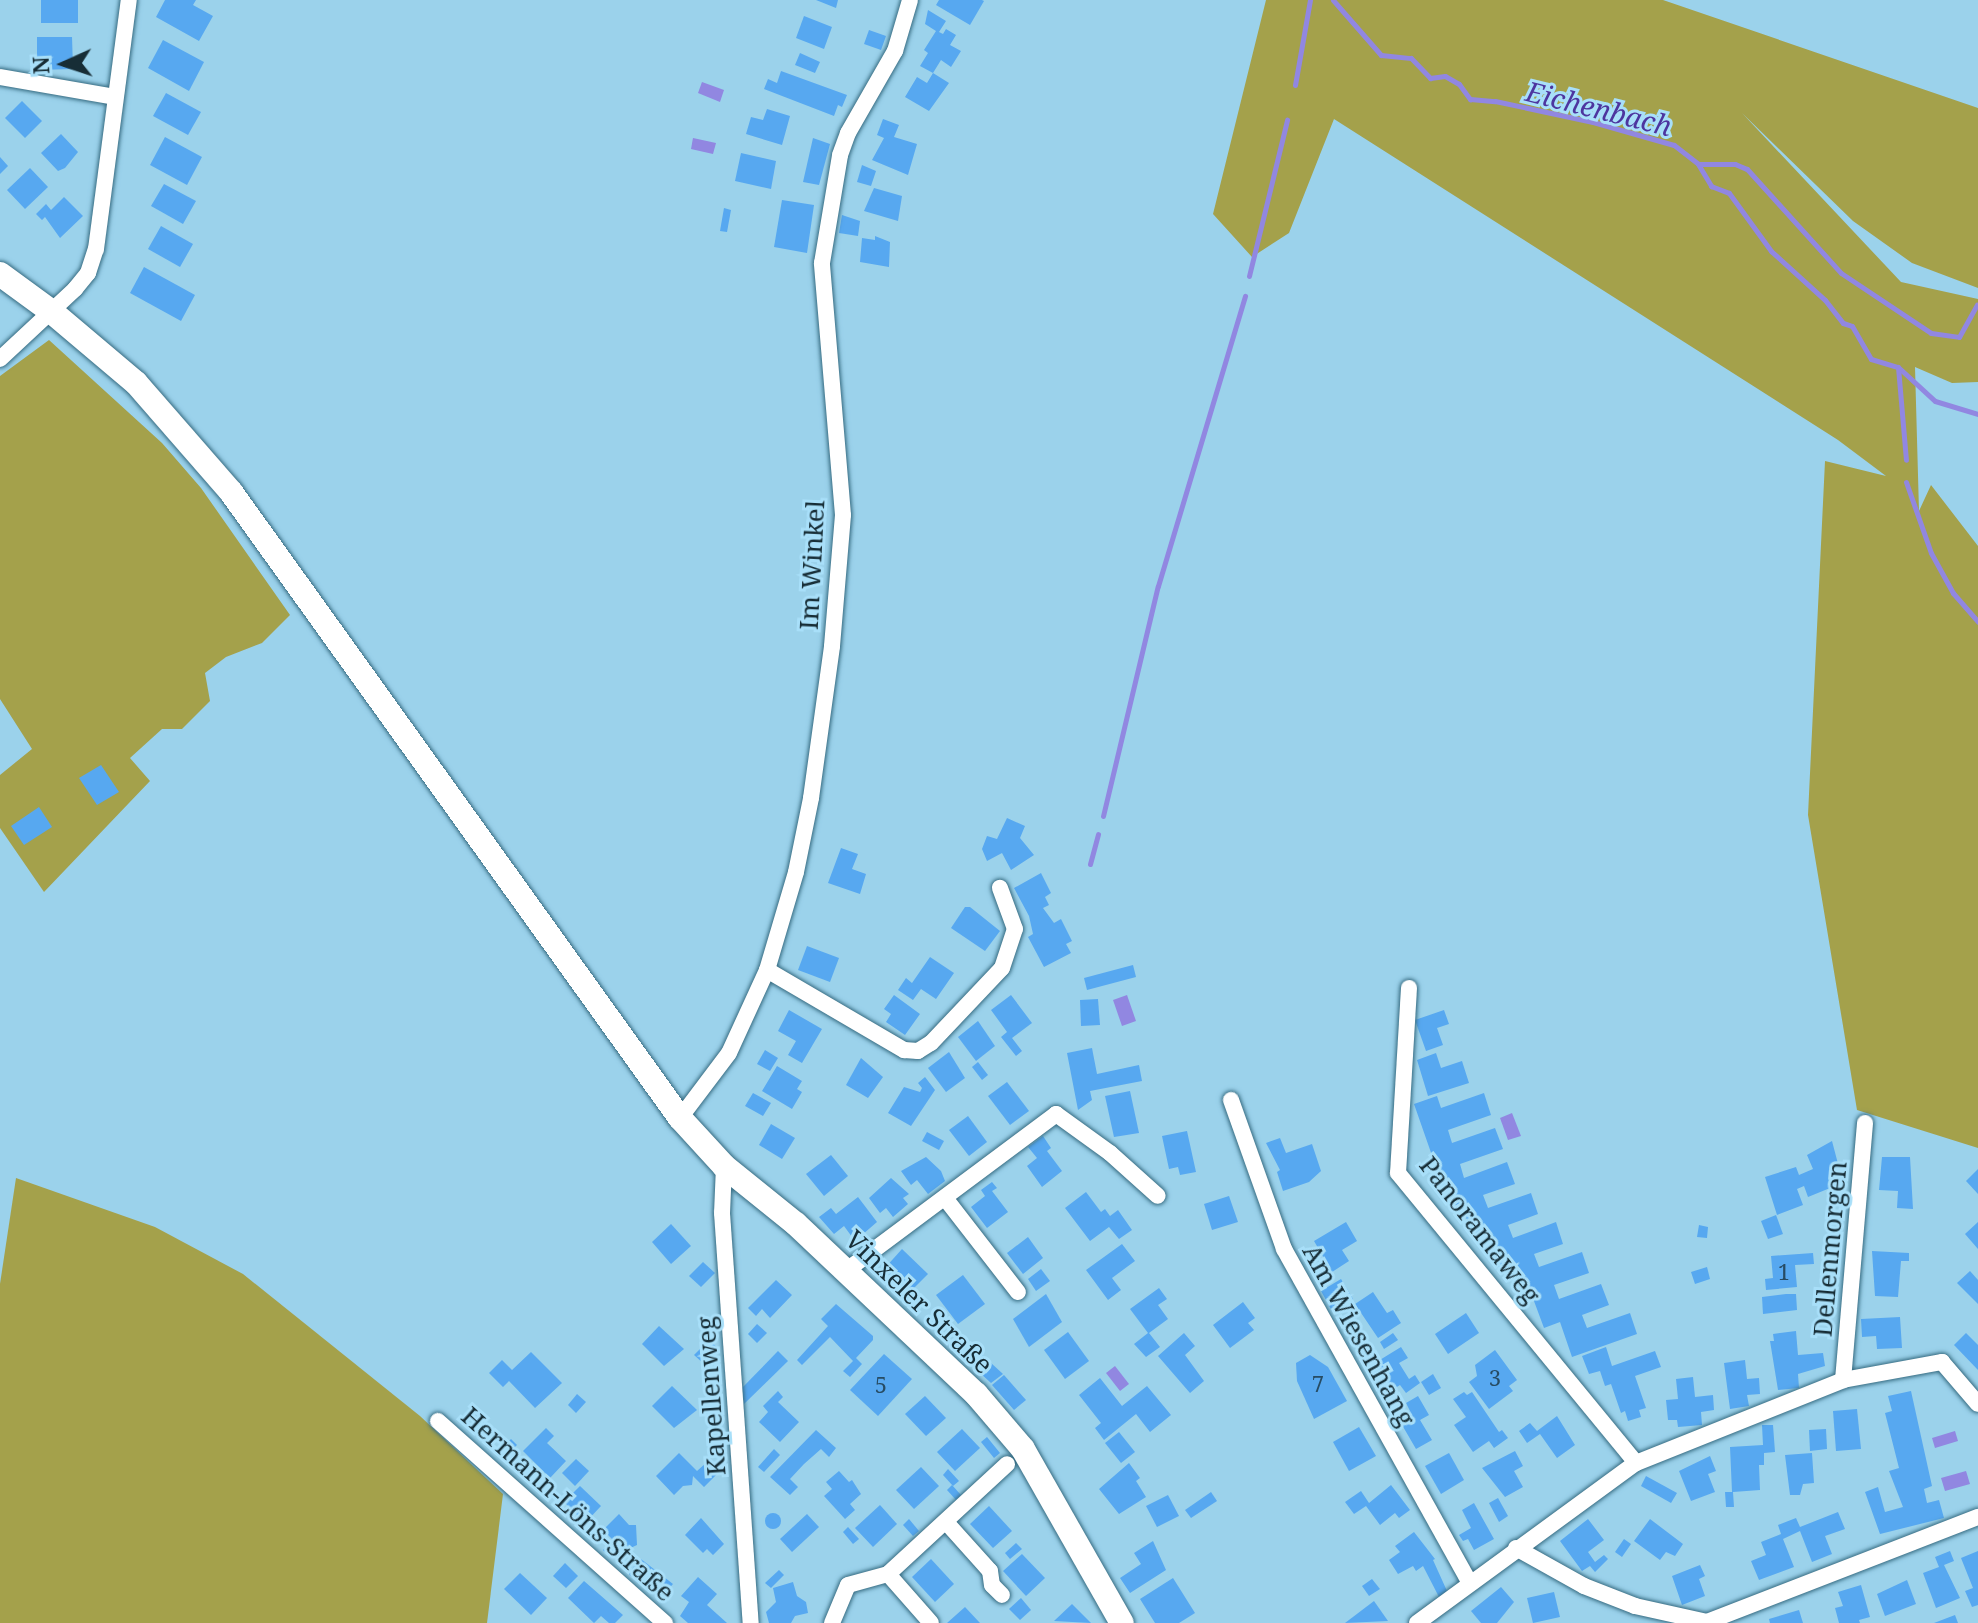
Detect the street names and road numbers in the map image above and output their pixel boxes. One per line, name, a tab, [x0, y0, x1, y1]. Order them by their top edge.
street label: Im Winkel	[793, 499, 831, 631]
street label: Panoramaweg	[1413, 1150, 1547, 1310]
street label: Dellenmorgen	[1807, 1160, 1853, 1338]
street label: Vinxeler Straße	[839, 1224, 999, 1380]
street label: Am Wiesenhang	[1296, 1238, 1422, 1432]
street label: Kapellenweg	[690, 1315, 732, 1477]
street label: Hermann-Löns-Straße	[455, 1400, 681, 1608]

